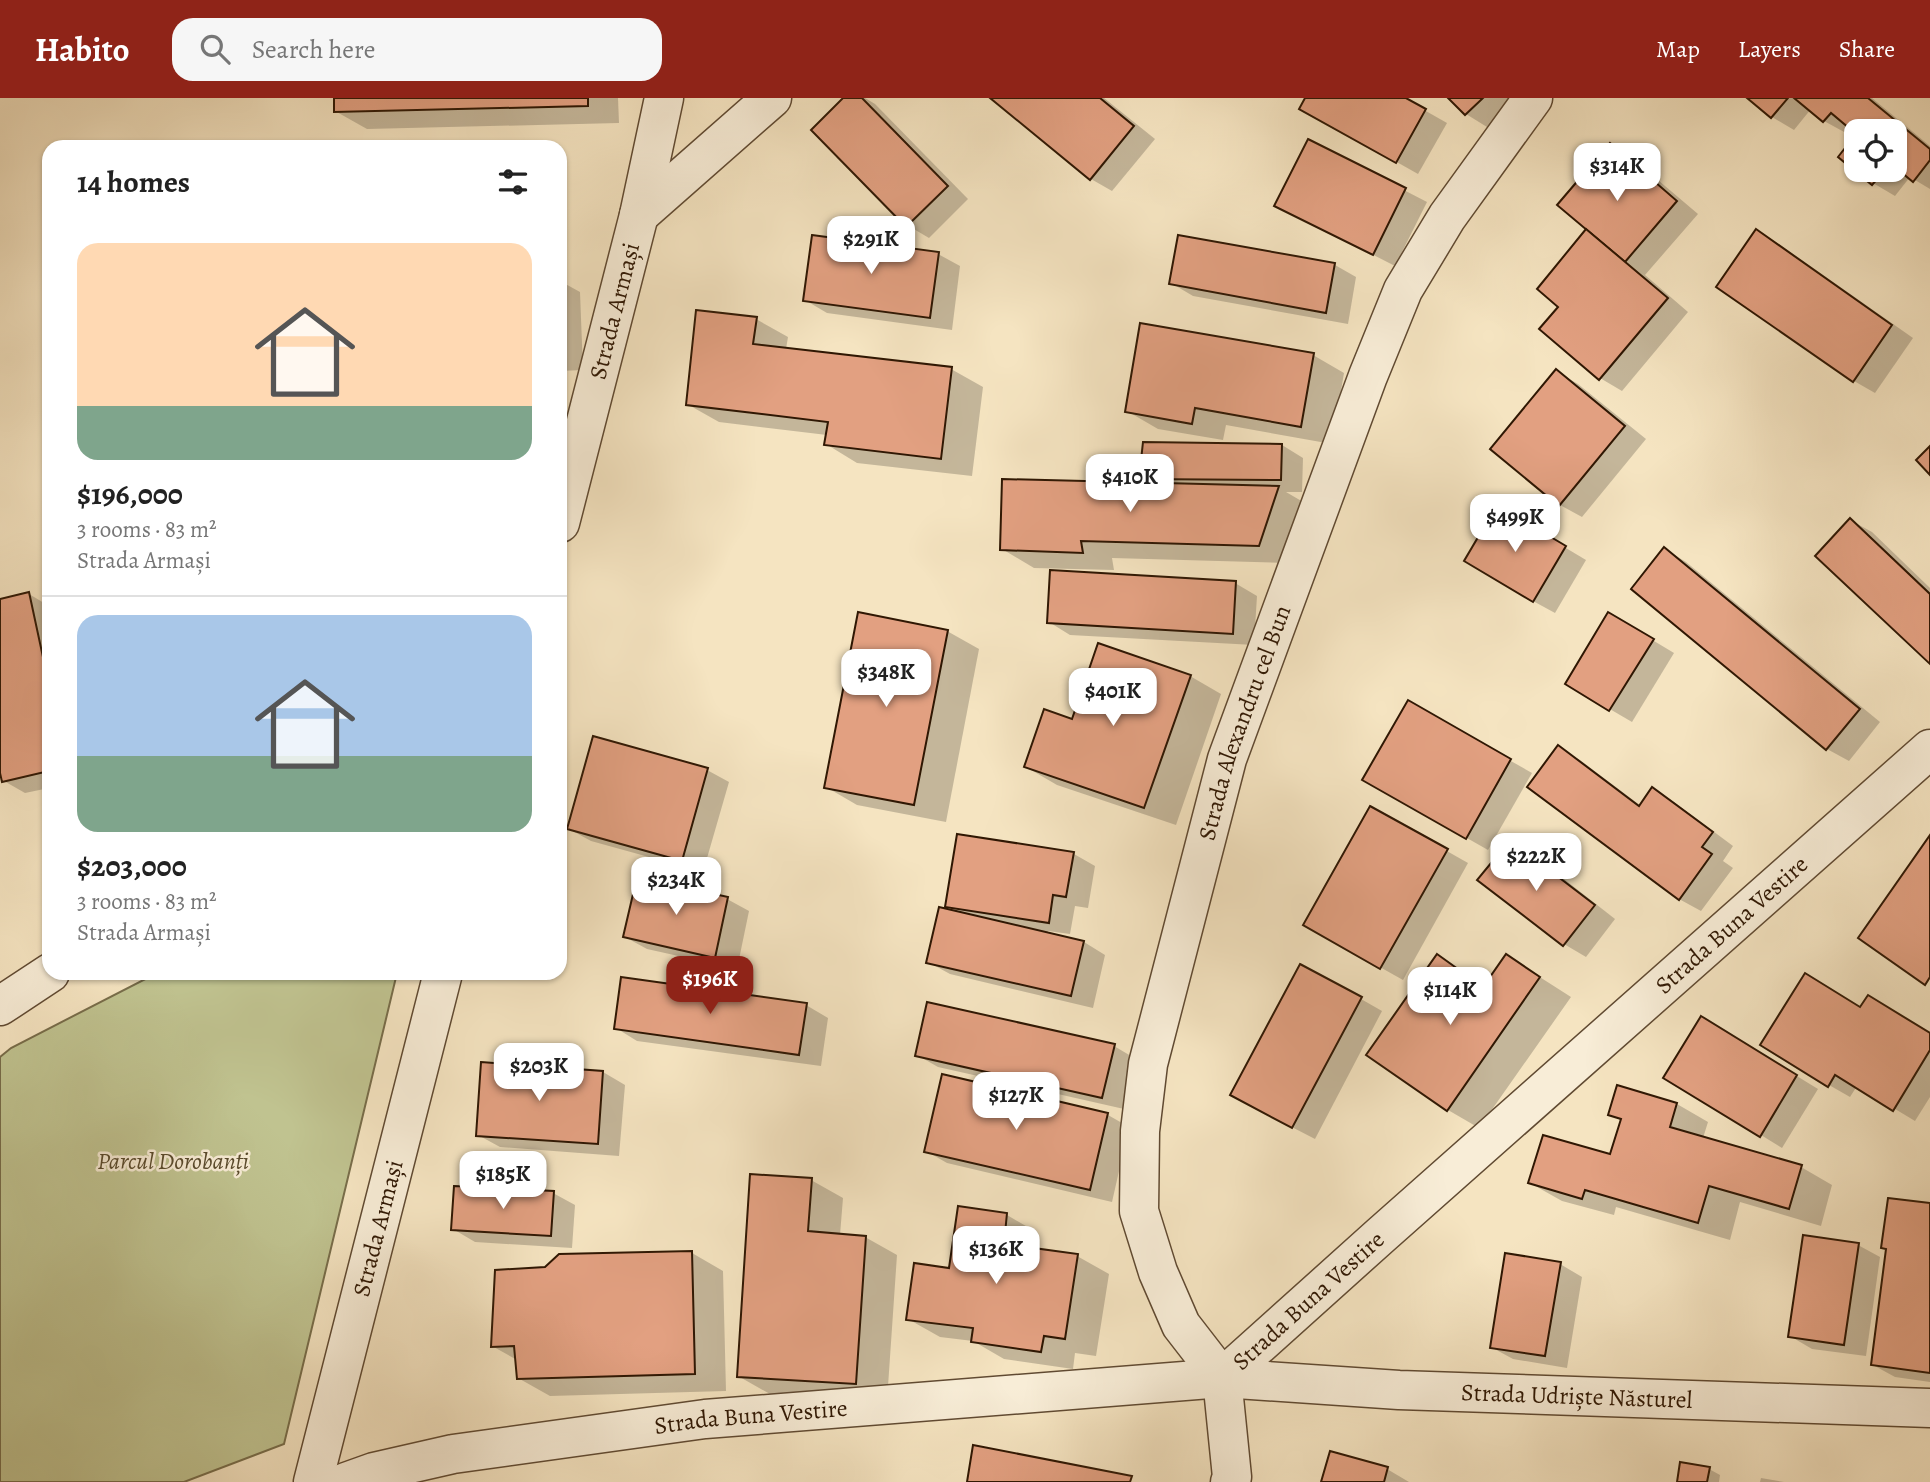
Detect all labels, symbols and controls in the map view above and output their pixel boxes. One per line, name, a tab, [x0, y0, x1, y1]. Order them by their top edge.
search box	[172, 18, 662, 81]
text: Habito	[35, 27, 130, 72]
icon: search	[196, 30, 234, 68]
text: Search here	[252, 32, 375, 67]
text: Map	[1656, 33, 1700, 65]
text: Layers	[1738, 33, 1801, 65]
text: Share	[1839, 33, 1895, 65]
map controls	[1844, 119, 1907, 182]
button: locate	[1844, 119, 1907, 182]
pin: $314K	[1568, 144, 1666, 203]
text: $314K	[1590, 150, 1644, 181]
text: 14 homes	[77, 162, 190, 202]
icon: filters	[494, 163, 532, 201]
pin: $291K	[822, 216, 920, 276]
text: $291K	[843, 223, 899, 254]
street label: Strada Armași	[582, 239, 647, 383]
icon: home	[242, 289, 368, 415]
pin: $410K	[1081, 454, 1179, 514]
text: $410K	[1102, 461, 1158, 492]
text: $196,000	[77, 474, 183, 514]
pin: $499K	[1466, 494, 1564, 554]
text: $499K	[1486, 501, 1544, 532]
text: 3 rooms · 83 m²	[77, 514, 217, 545]
text: Strada Armași	[77, 545, 211, 576]
street label: Strada Alexandru cel Bun	[1191, 601, 1298, 844]
pin: $348K	[837, 650, 935, 709]
text: $348K	[857, 656, 915, 687]
icon: home	[242, 661, 368, 787]
pin: $401K	[1064, 668, 1162, 728]
text: $401K	[1085, 675, 1141, 706]
pin: $222K	[1487, 834, 1585, 893]
text: $222K	[1506, 840, 1566, 871]
text: $203,000	[77, 846, 187, 886]
street label: Strada Buna Vestire	[1648, 849, 1815, 1001]
pin: $234K	[627, 858, 725, 917]
text: $234K	[647, 864, 705, 895]
text: 3 rooms · 83 m²	[77, 886, 217, 917]
text: Strada Armași	[77, 917, 211, 948]
pin: $196K	[661, 956, 759, 1016]
text: $196K	[682, 963, 738, 994]
pin: $114K	[1401, 968, 1499, 1027]
text: $114K	[1423, 974, 1477, 1005]
pin: $203K	[490, 1044, 588, 1103]
text: $203K	[510, 1050, 568, 1081]
pin: $127K	[967, 1072, 1065, 1132]
text: $127K	[989, 1079, 1044, 1110]
park label: Parcul Dorobanți	[97, 1145, 249, 1177]
pin: $185K	[454, 1152, 552, 1211]
street label: Strada Armași	[345, 1156, 411, 1300]
text: $185K	[476, 1158, 530, 1189]
street label: Strada Buna Vestire	[1226, 1224, 1391, 1377]
pin: $136K	[947, 1226, 1045, 1286]
text: $136K	[969, 1233, 1023, 1264]
street label: Strada Udriște Năsturel	[1461, 1376, 1693, 1416]
street label: Strada Buna Vestire	[652, 1392, 849, 1442]

